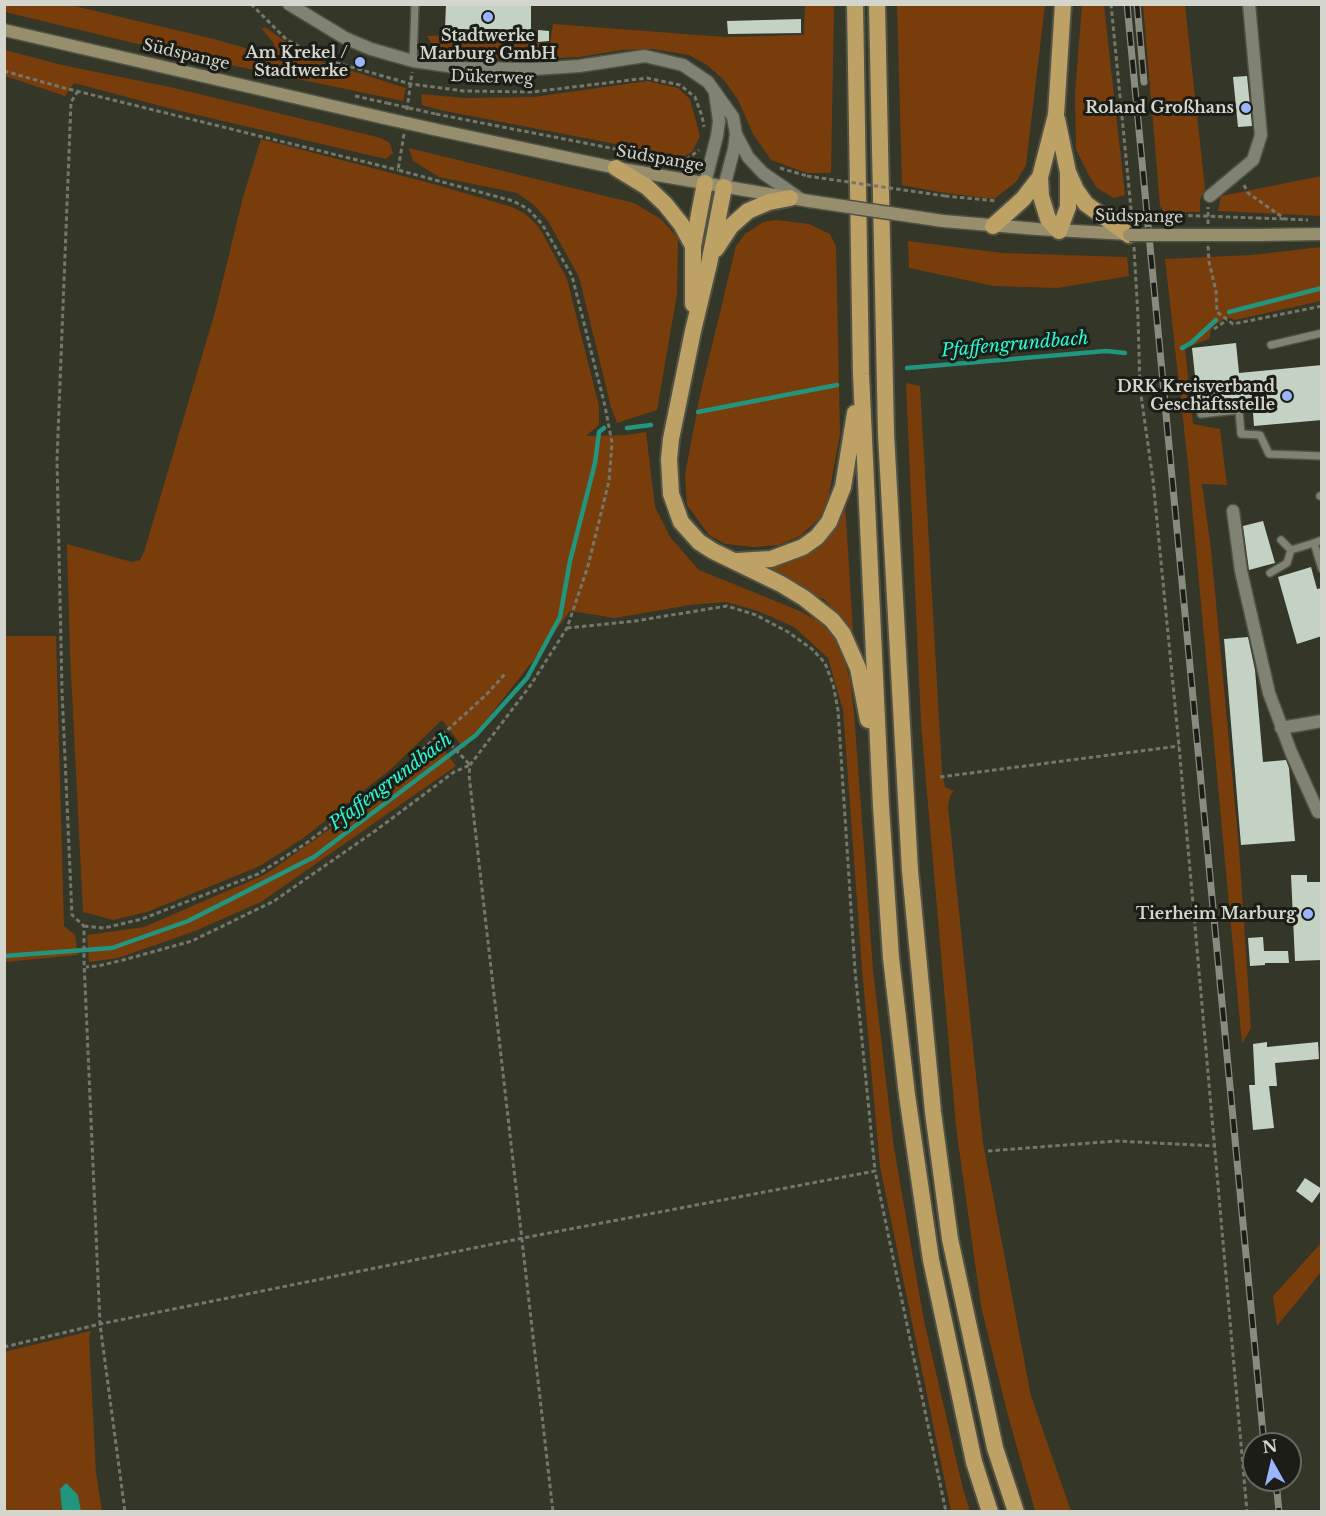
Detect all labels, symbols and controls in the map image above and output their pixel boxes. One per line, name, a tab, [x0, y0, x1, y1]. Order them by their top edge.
marker: Stadtwerke Marburg GmbH	[481, 10, 495, 24]
place label: Stadtwerke Marburg GmbH	[420, 26, 556, 64]
street label: Südspange	[141, 36, 231, 74]
place label: Am Krekel / Stadtwerke	[246, 43, 348, 81]
marker: Am Krekel / Stadtwerke	[353, 55, 367, 69]
street label: Dükerweg	[450, 67, 534, 89]
place label: Roland Großhans	[1085, 98, 1234, 118]
marker: Roland Großhans	[1239, 101, 1253, 115]
street label: Südspange	[615, 142, 705, 176]
street label: Südspange	[1095, 207, 1183, 227]
water label: Pfaffengrundbach	[940, 328, 1090, 362]
place label: DRK Kreisverband Geschäftsstelle	[1117, 377, 1275, 415]
marker: DRK Kreisverband Geschäftsstelle	[1280, 389, 1294, 403]
water label: Pfaffengrundbach	[325, 729, 457, 835]
place label: Tierheim Marburg	[1136, 904, 1296, 924]
marker: Tierheim Marburg	[1301, 907, 1315, 921]
north arrow	[1242, 1432, 1302, 1492]
text: N	[1261, 1435, 1279, 1457]

